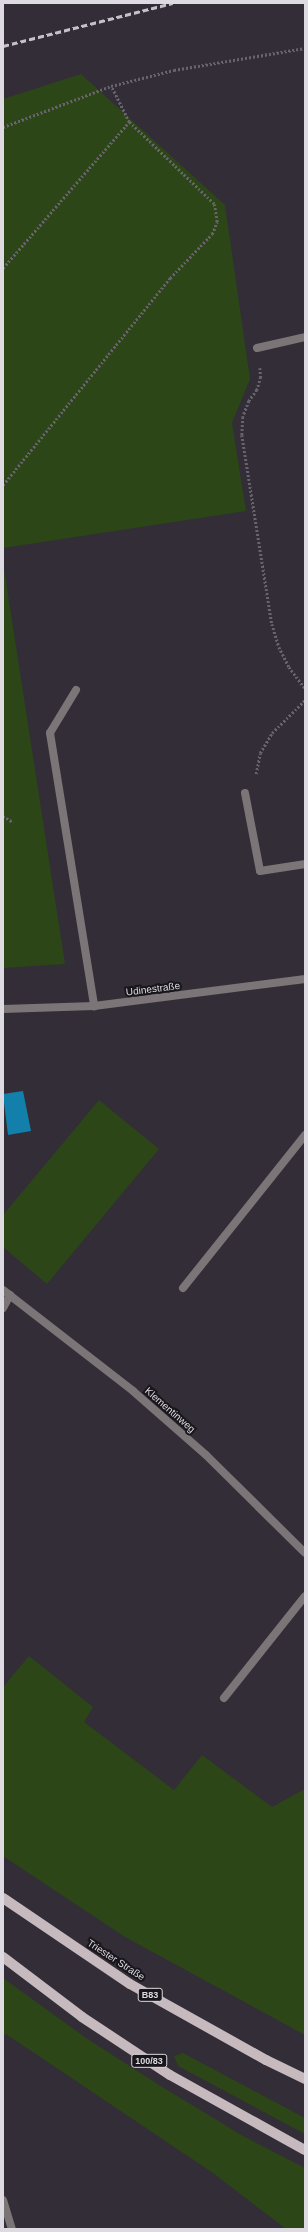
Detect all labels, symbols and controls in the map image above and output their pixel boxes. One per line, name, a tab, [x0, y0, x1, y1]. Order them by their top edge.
street label: Udinestraße	[125, 980, 181, 998]
street label: Klementinweg	[142, 1385, 198, 1435]
street label: Triester Straße	[85, 1937, 147, 1983]
road number: B83	[137, 1988, 163, 2002]
road number: 100/83	[131, 2054, 167, 2068]

